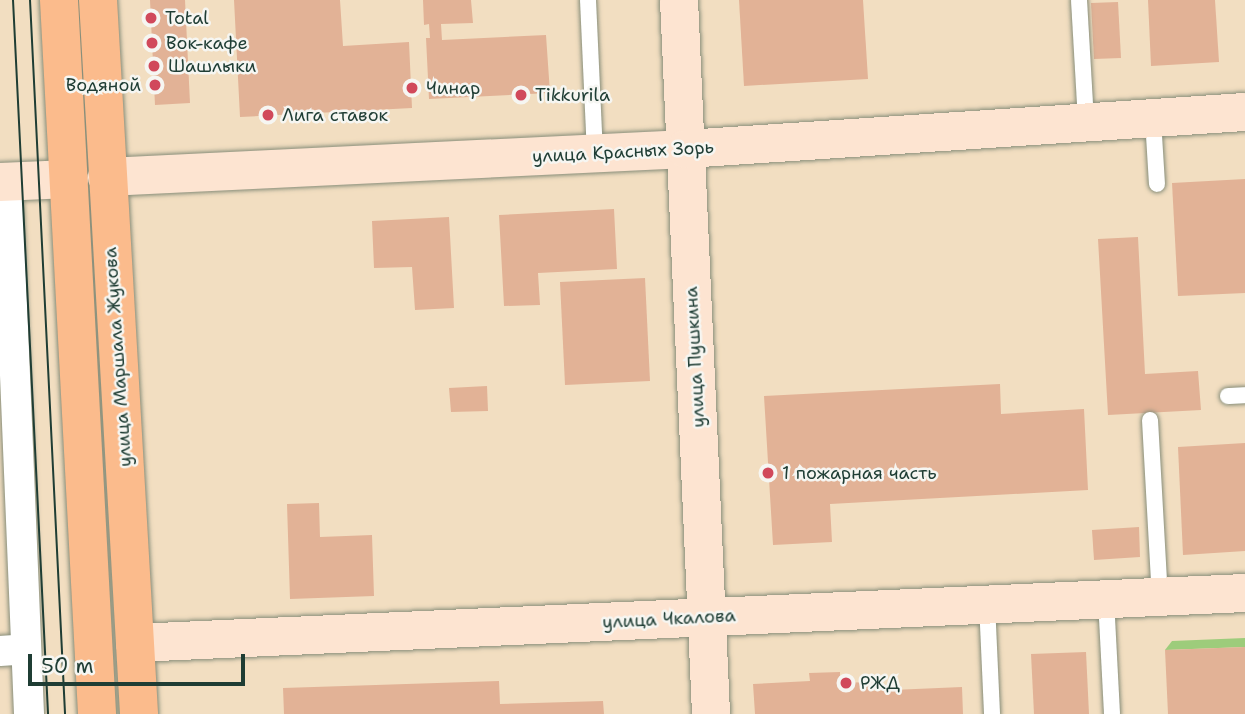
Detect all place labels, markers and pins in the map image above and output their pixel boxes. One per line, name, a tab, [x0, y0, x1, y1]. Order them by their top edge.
place label: Total	[165, 7, 209, 29]
marker: Total	[143, 10, 159, 26]
place label: Вок-кафе	[166, 32, 248, 54]
marker: Вок-кафе	[144, 35, 160, 51]
place label: Шашлыки	[168, 55, 256, 77]
marker: Шашлыки	[146, 58, 162, 74]
place label: Водяной	[66, 74, 141, 96]
marker: Водяной	[147, 77, 163, 93]
place label: Чинар	[426, 77, 480, 99]
marker: Чинар	[404, 80, 420, 96]
place label: Tikkurila	[535, 84, 610, 106]
marker: Tikkurila	[513, 87, 529, 103]
place label: Лига ставок	[282, 104, 388, 126]
marker: Лига ставок	[260, 107, 276, 123]
place label: 1 пожарная часть	[782, 462, 937, 484]
marker: 1 пожарная часть	[760, 465, 776, 481]
place label: РЖД	[860, 672, 900, 694]
marker: РЖД	[838, 675, 854, 691]

